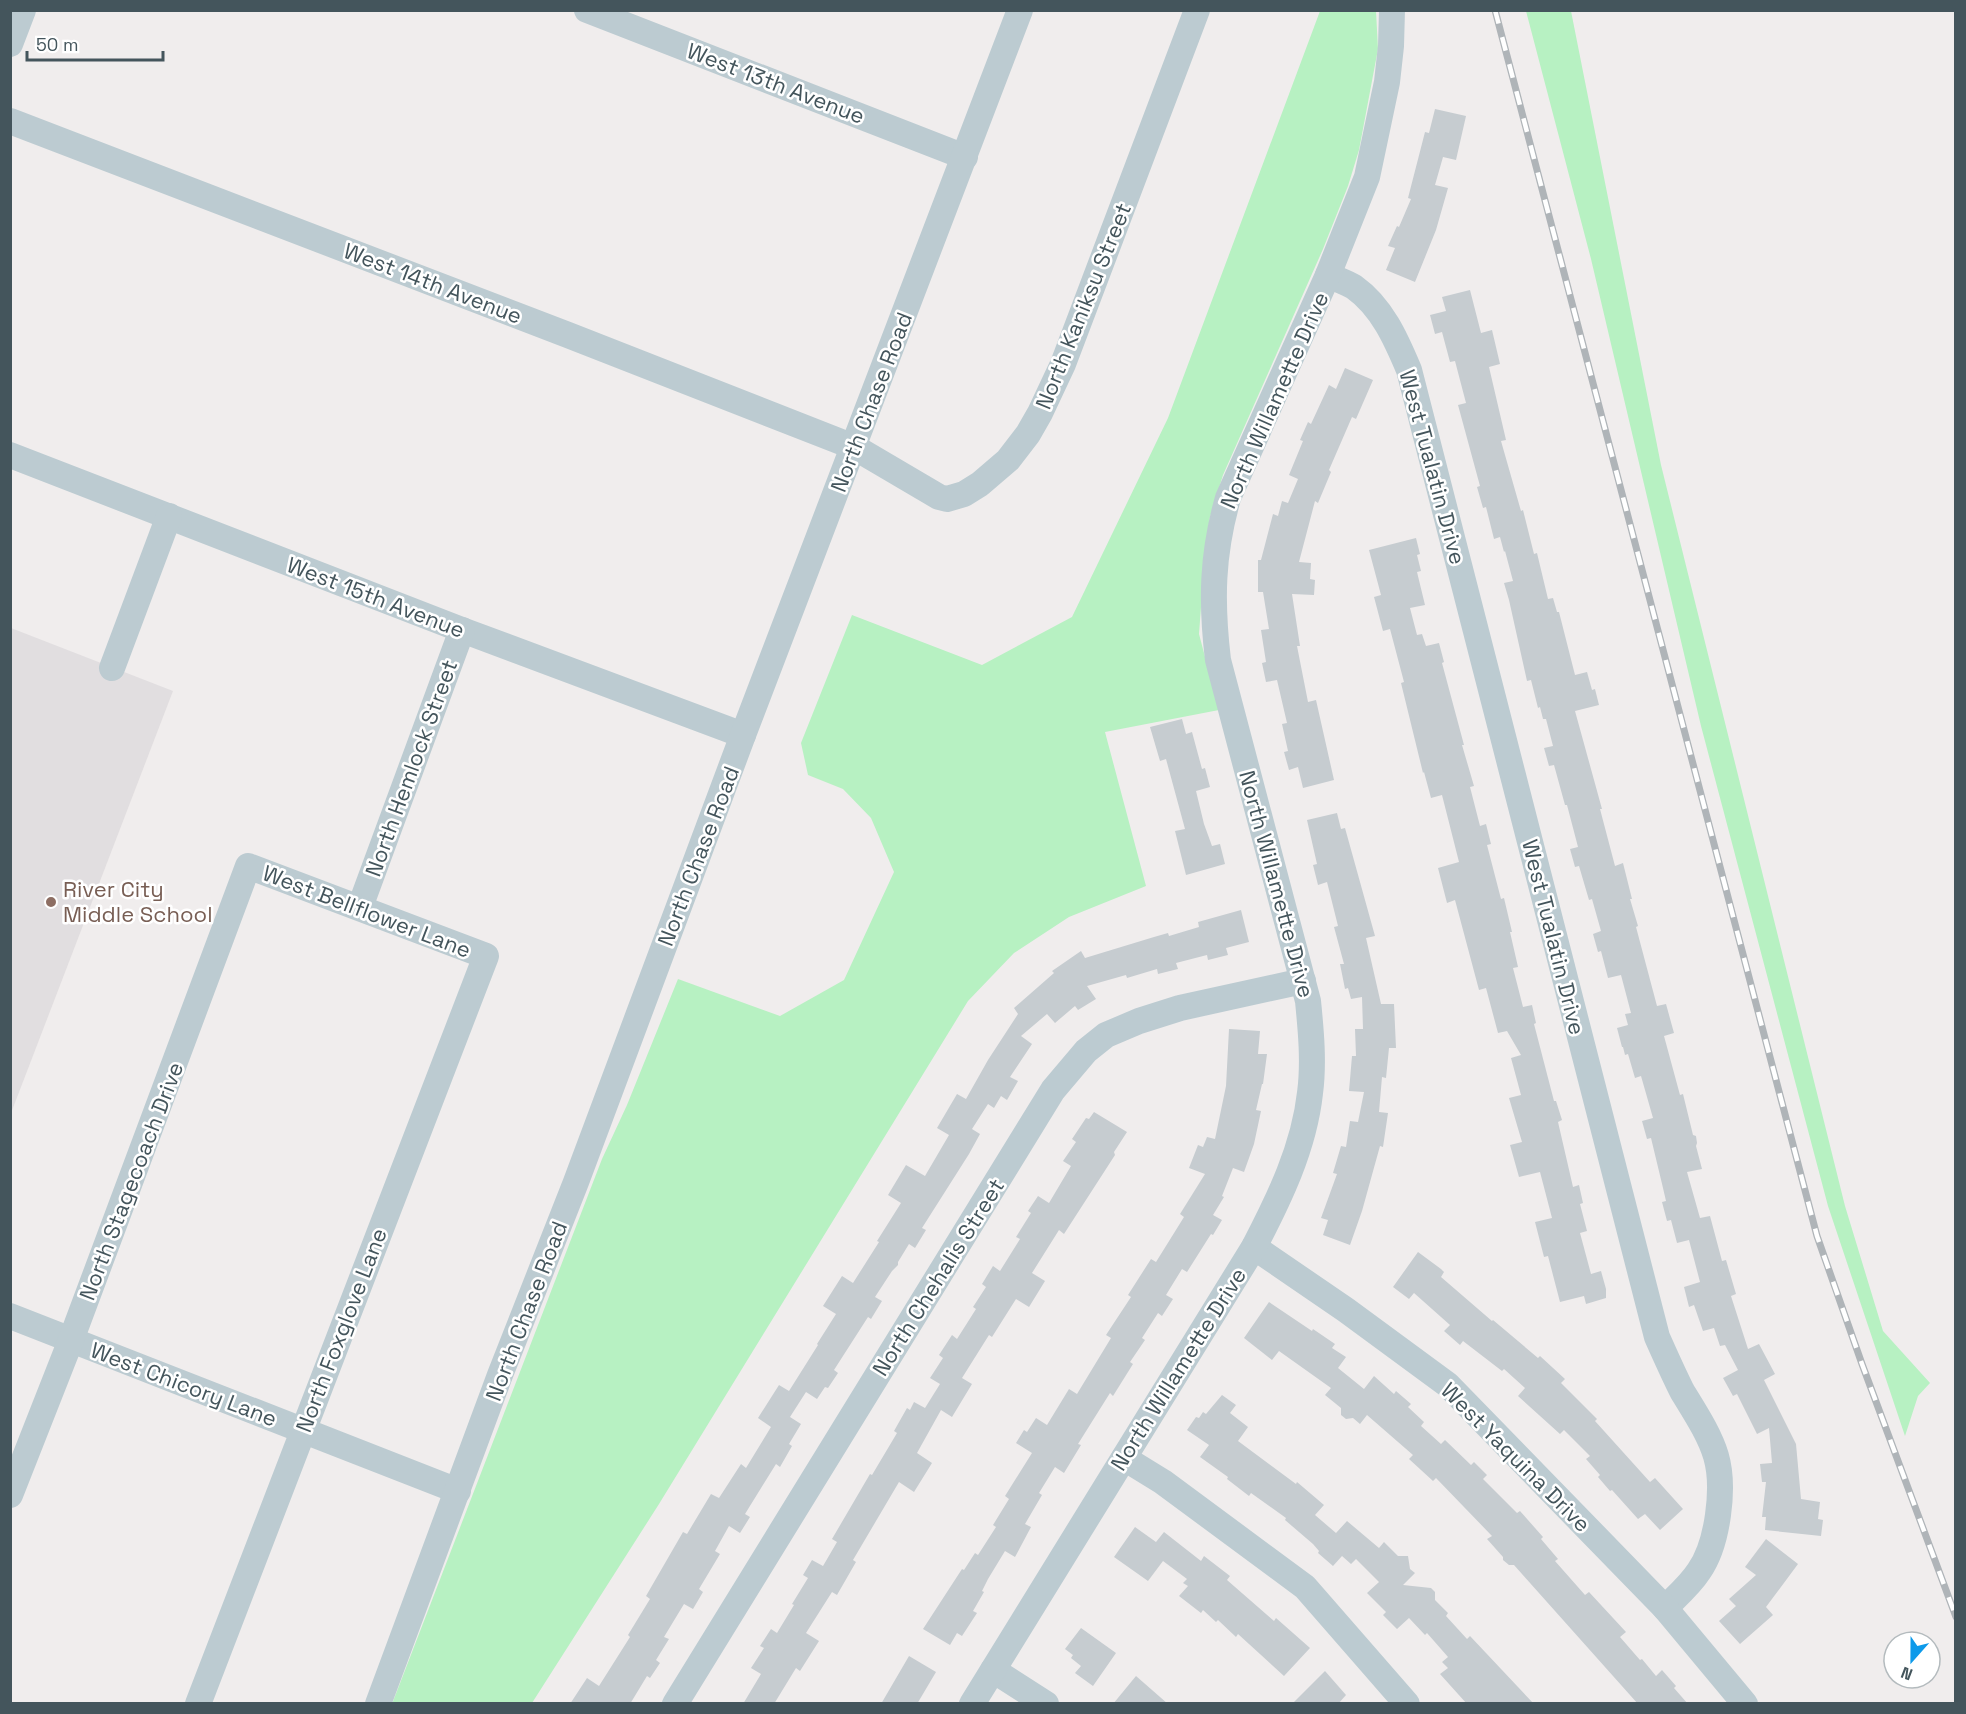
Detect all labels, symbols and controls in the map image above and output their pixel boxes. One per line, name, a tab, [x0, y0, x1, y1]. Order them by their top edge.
scale bar	[27, 24, 164, 62]
text: 50 m	[36, 33, 78, 56]
street label: West 13th Avenue	[683, 36, 869, 130]
street label: North Kaniksu Street	[1029, 199, 1137, 413]
street label: West 14th Avenue	[340, 236, 526, 330]
street label: North Willamette Drive	[1214, 287, 1334, 513]
street label: North Chase Road	[824, 308, 918, 496]
street label: West Tualatin Drive	[1394, 367, 1472, 567]
street label: West 15th Avenue	[283, 550, 469, 644]
street label: North Hemlock Street	[359, 656, 463, 880]
street label: North Chase Road	[651, 762, 745, 950]
street label: North Willamette Drive	[1233, 767, 1321, 1001]
street label: West Tualatin Drive	[1516, 836, 1592, 1038]
street label: West Bellflower Lane	[259, 858, 475, 964]
place label: River City Middle School	[63, 875, 213, 928]
marker: River City Middle School	[44, 895, 58, 909]
street label: North Stagecoach Drive	[73, 1058, 189, 1304]
street label: North Chehalis Street	[866, 1173, 1010, 1381]
street label: North Chase Road	[479, 1217, 573, 1405]
street label: North Foxglove Lane	[289, 1224, 393, 1436]
street label: North Willamette Drive	[1104, 1262, 1252, 1476]
street label: West Chicory Lane	[87, 1336, 281, 1432]
street label: West Yaquina Drive	[1435, 1376, 1597, 1538]
north arrow	[1882, 1630, 1942, 1690]
text: N	[1898, 1662, 1916, 1685]

